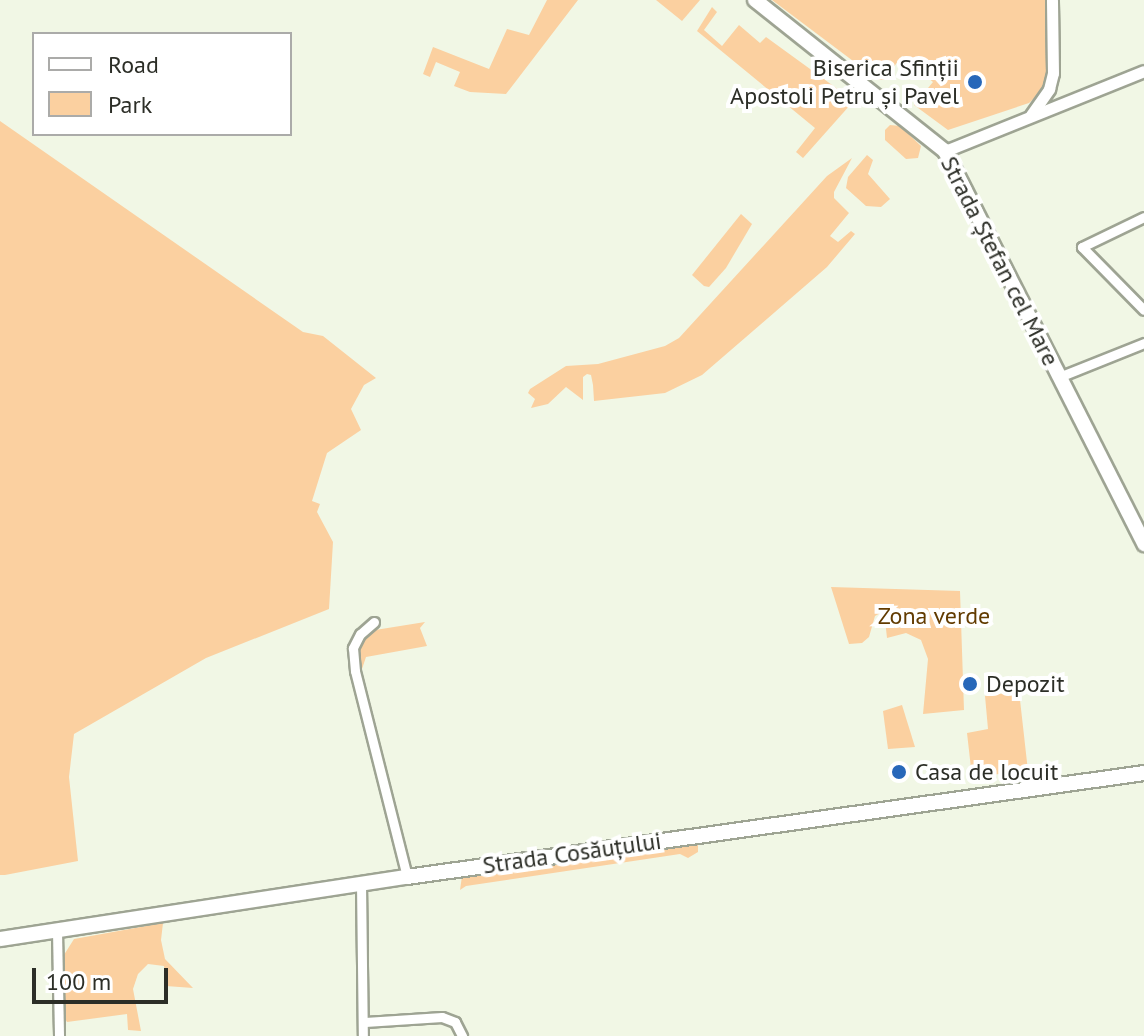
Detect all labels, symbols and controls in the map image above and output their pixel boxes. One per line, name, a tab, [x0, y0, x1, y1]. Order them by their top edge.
legend	[32, 32, 292, 136]
text: Road	[108, 49, 159, 80]
place label: Biserica Sfinții Apostoli Petru și Pavel	[730, 54, 959, 110]
marker: Biserica Sfinții Apostoli Petru și Pavel	[966, 73, 984, 91]
text: Park	[108, 89, 152, 120]
street label: Strada Ștefan cel Mare	[935, 151, 1065, 371]
park label: Zona verde	[878, 602, 990, 630]
place label: Depozit	[986, 670, 1065, 698]
marker: Depozit	[961, 675, 979, 693]
place label: Casa de locuit	[915, 758, 1058, 786]
marker: Casa de locuit	[890, 763, 908, 781]
street label: Strada Cosăuțului	[481, 826, 663, 880]
scale bar	[36, 952, 172, 1002]
text: 100 m	[46, 966, 111, 997]

